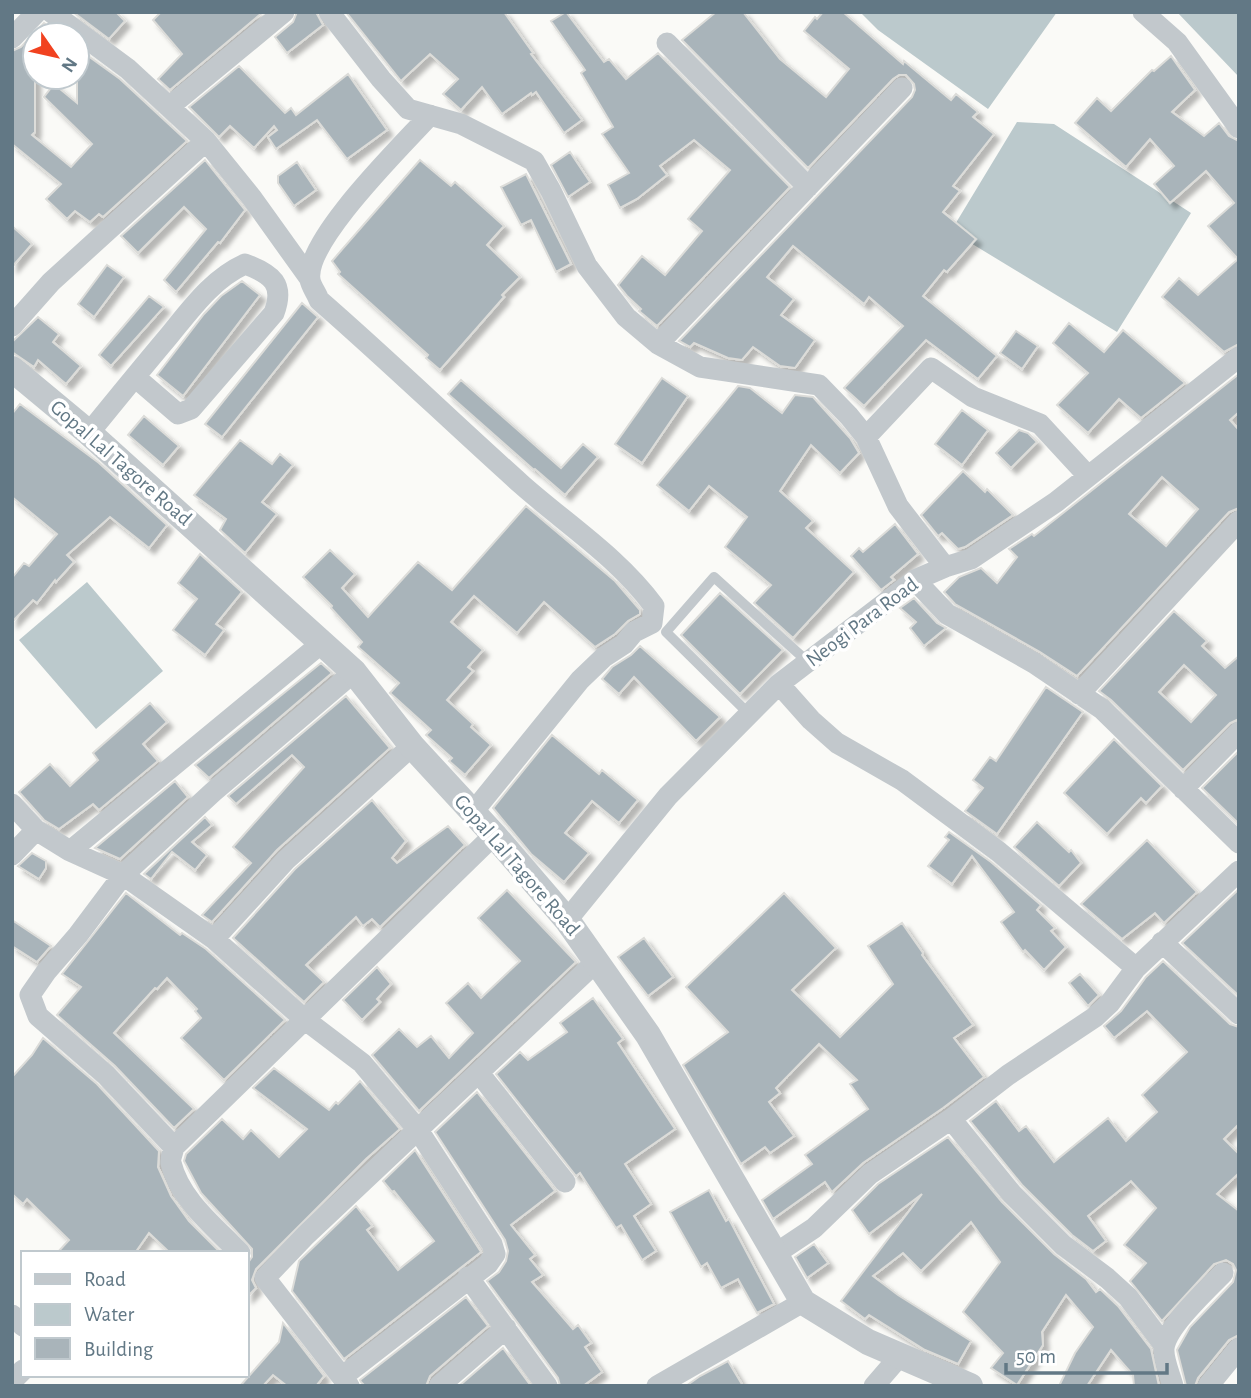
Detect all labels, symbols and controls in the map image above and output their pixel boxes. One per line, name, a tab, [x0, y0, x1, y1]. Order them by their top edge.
north arrow	[21, 21, 91, 91]
text: N	[57, 54, 80, 75]
street label: Gopal Lal Tagore Road	[46, 396, 196, 530]
street label: Neogi Para Road	[802, 573, 922, 671]
street label: Gopal Lal Tagore Road	[450, 790, 584, 940]
legend	[21, 1251, 248, 1377]
text: Road	[84, 1269, 126, 1290]
text: Water	[84, 1304, 134, 1325]
scale bar	[1006, 1332, 1167, 1376]
text: Building	[84, 1339, 154, 1360]
text: 50 m	[1016, 1346, 1056, 1367]

